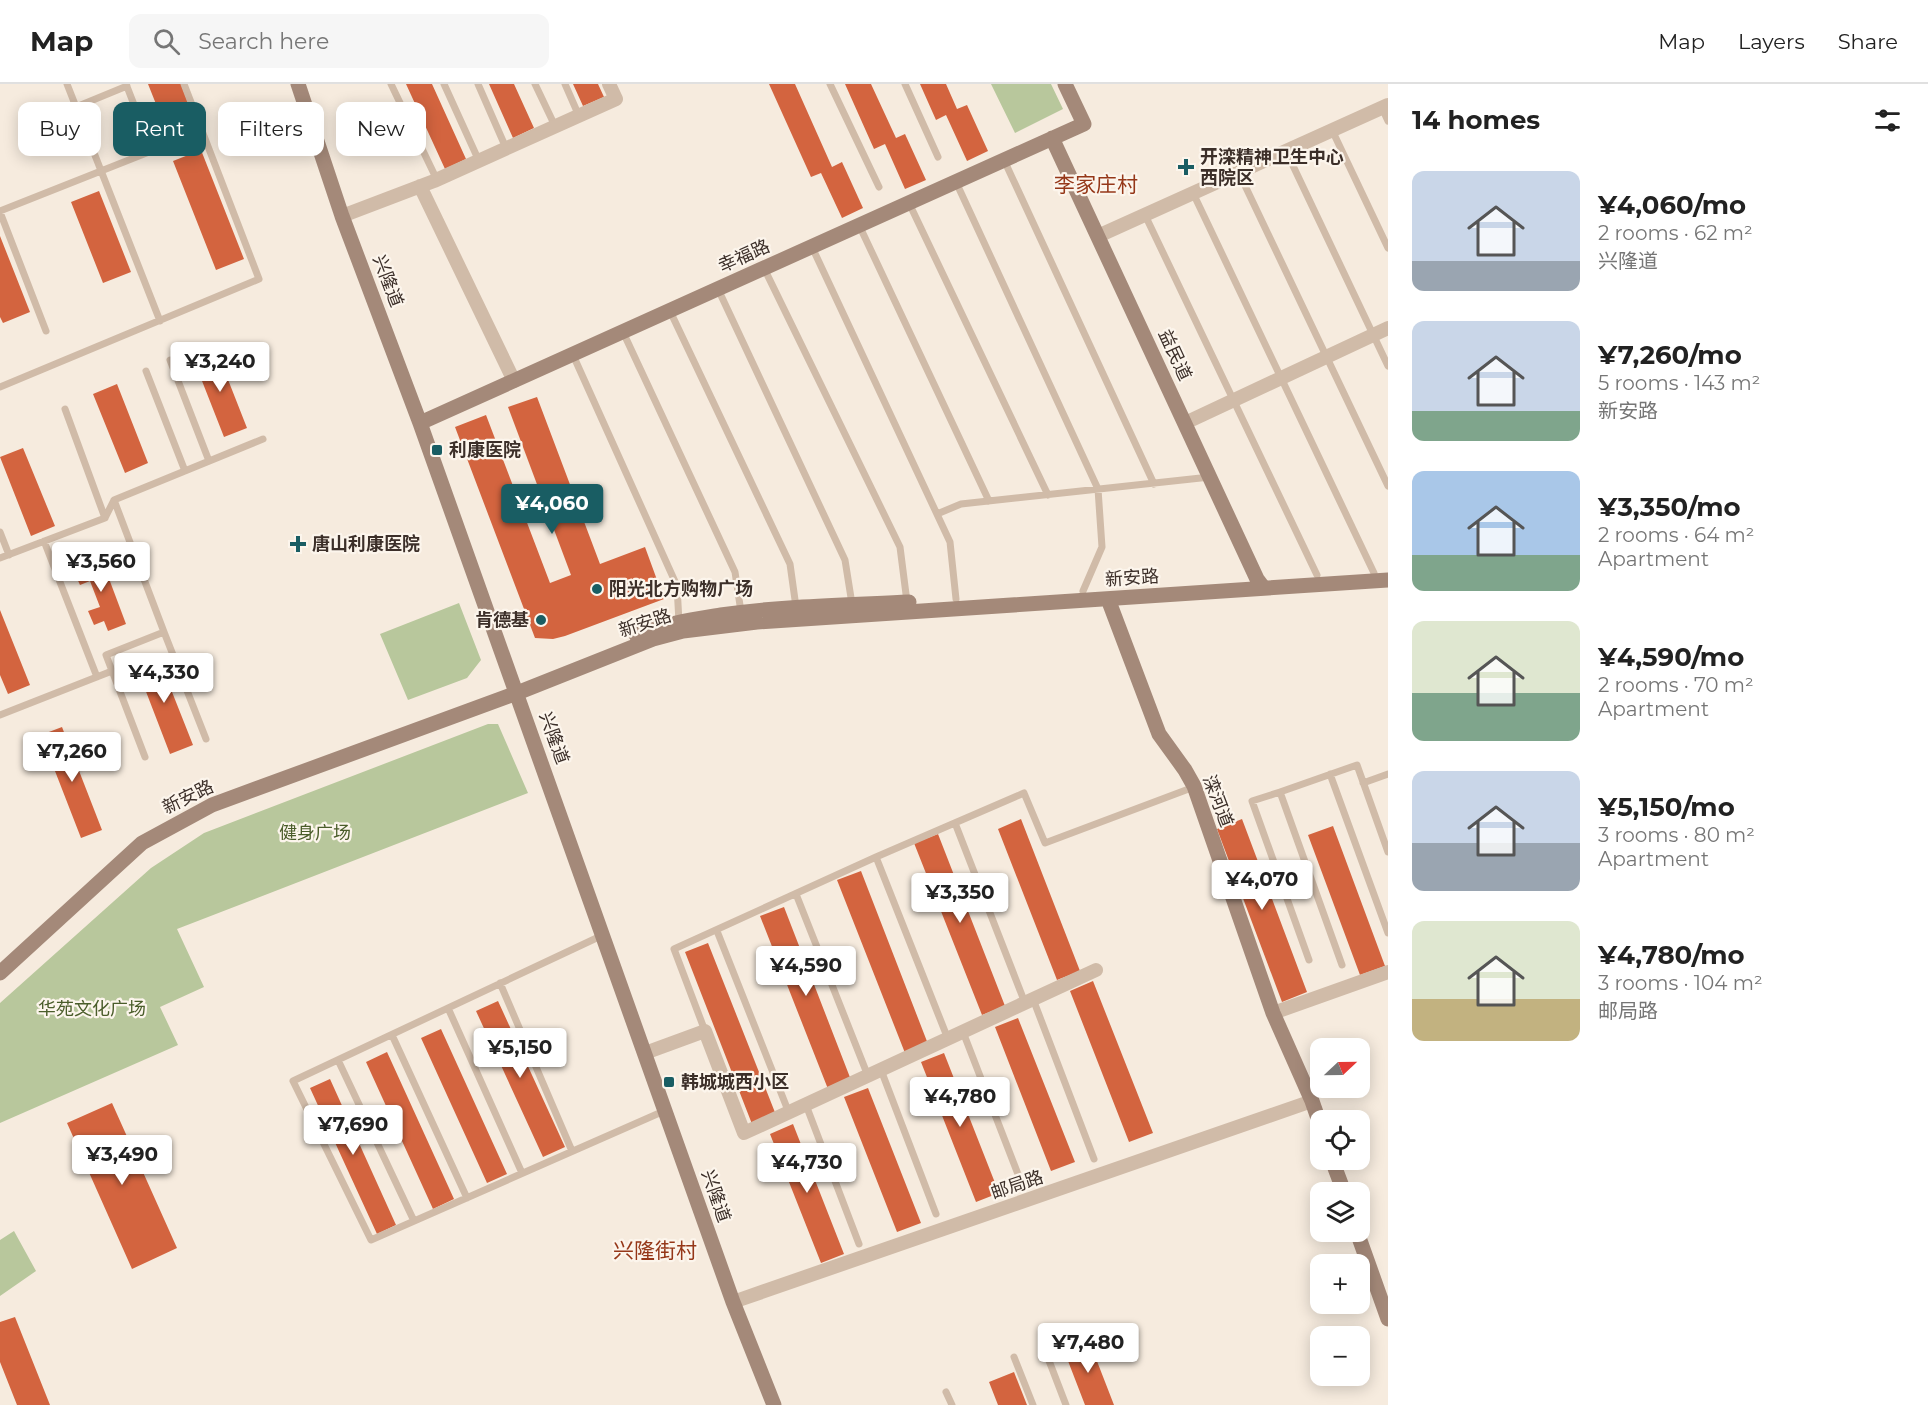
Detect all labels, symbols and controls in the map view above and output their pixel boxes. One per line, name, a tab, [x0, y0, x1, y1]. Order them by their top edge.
search box	[129, 14, 549, 68]
text: Map	[30, 24, 93, 58]
icon: search	[150, 25, 183, 58]
text: Search here	[198, 28, 329, 55]
text: Map	[1658, 29, 1705, 54]
text: Layers	[1738, 29, 1805, 54]
text: Share	[1838, 29, 1898, 54]
chip: Buy	[18, 102, 101, 156]
chip: Rent	[113, 102, 206, 156]
chip: Filters	[218, 102, 324, 156]
chip: New	[336, 102, 426, 156]
text: 14 homes	[1412, 104, 1540, 136]
icon: filters	[1871, 104, 1904, 137]
place label: 开滦精神卫生中心 西院区	[1200, 146, 1344, 189]
marker: 开滦精神卫生中心 西院区	[1177, 158, 1195, 176]
district label: 李家庄村	[1054, 172, 1138, 197]
text: ¥4,060/mo	[1598, 189, 1746, 221]
icon: home	[1460, 195, 1532, 267]
text: 2 rooms · 62 m²	[1598, 221, 1753, 245]
street label: 幸福路	[715, 235, 773, 277]
text: 兴隆道	[1598, 249, 1658, 273]
street label: 兴隆道	[368, 252, 408, 310]
street label: 益民道	[1154, 326, 1196, 384]
text: ¥7,260/mo	[1598, 339, 1742, 371]
pin: ¥3,240	[171, 342, 269, 393]
icon: home	[1460, 345, 1532, 417]
text: ¥3,240	[184, 349, 256, 373]
text: 5 rooms · 143 m²	[1598, 371, 1760, 395]
text: 新安路	[1598, 399, 1658, 423]
place label: 利康医院	[449, 439, 521, 461]
marker: 利康医院	[430, 443, 444, 457]
pin: ¥4,060	[503, 484, 601, 535]
text: ¥4,060	[515, 491, 589, 515]
text: ¥3,350/mo	[1598, 491, 1741, 523]
icon: home	[1460, 495, 1532, 567]
text: 2 rooms · 64 m²	[1598, 523, 1754, 547]
place label: 唐山利康医院	[312, 533, 420, 555]
marker: 唐山利康医院	[289, 535, 307, 553]
pin: ¥3,560	[52, 542, 150, 593]
text: Apartment	[1598, 547, 1709, 571]
text: ¥3,560	[66, 549, 136, 573]
street label: 新安路	[1104, 565, 1160, 591]
place label: 阳光北方购物广场	[609, 578, 753, 600]
marker: 阳光北方购物广场	[590, 582, 604, 596]
street label: 新安路	[616, 604, 674, 642]
place label: 肯德基	[475, 609, 529, 631]
marker: 肯德基	[534, 613, 548, 627]
text: ¥4,590/mo	[1598, 641, 1744, 673]
icon: home	[1460, 645, 1532, 717]
pin: ¥4,330	[115, 653, 213, 704]
text: ¥4,330	[128, 660, 200, 684]
text: 2 rooms · 70 m²	[1598, 673, 1754, 697]
text: Apartment	[1598, 697, 1709, 721]
street label: 兴隆道	[534, 709, 574, 767]
pin: ¥7,260	[23, 732, 121, 783]
text: ¥7,260	[37, 739, 107, 763]
street label: 滦河道	[1198, 772, 1238, 830]
street label: 新安路	[159, 775, 217, 819]
text: ¥5,150/mo	[1598, 791, 1735, 823]
icon: home	[1460, 795, 1532, 867]
park label: 健身广场	[279, 822, 351, 844]
text: 3 rooms · 80 m²	[1598, 823, 1755, 847]
text: Apartment	[1598, 847, 1709, 871]
pin: ¥4,070	[1213, 860, 1311, 911]
text: ¥4,070	[1226, 867, 1298, 891]
pin: ¥3,350	[911, 873, 1009, 924]
text: ¥3,350	[925, 880, 995, 904]
text: ¥4,780/mo	[1598, 939, 1745, 971]
icon: home	[1460, 945, 1532, 1017]
pin: ¥4,590	[757, 946, 855, 997]
text: ¥4,590	[770, 953, 842, 977]
text: 3 rooms · 104 m²	[1598, 971, 1763, 995]
park label: 华苑文化广场	[38, 998, 146, 1020]
text: 邮局路	[1598, 999, 1658, 1023]
pin: ¥5,150	[471, 1028, 569, 1079]
text: ¥5,150	[488, 1035, 552, 1059]
north arrow	[1310, 1038, 1370, 1098]
map controls	[1310, 1038, 1370, 1386]
place label: 韩城城西小区	[681, 1071, 789, 1093]
marker: 韩城城西小区	[662, 1075, 676, 1089]
pin: ¥4,780	[911, 1077, 1009, 1128]
text: ¥4,780	[924, 1084, 996, 1108]
pin: ¥7,690	[304, 1105, 402, 1156]
button: locate	[1310, 1110, 1370, 1170]
text: ¥7,690	[318, 1112, 388, 1136]
pin: ¥3,490	[73, 1135, 171, 1186]
text: ¥3,490	[86, 1142, 158, 1166]
pin: ¥4,730	[758, 1143, 856, 1194]
text: ¥4,730	[771, 1150, 843, 1174]
street label: 邮局路	[988, 1166, 1046, 1204]
street label: 兴隆道	[697, 1167, 735, 1225]
button: layers	[1310, 1182, 1370, 1242]
district label: 兴隆街村	[613, 1238, 697, 1263]
button: +	[1310, 1254, 1370, 1314]
pin: ¥7,480	[1039, 1323, 1137, 1374]
button: −	[1310, 1326, 1370, 1386]
text: ¥7,480	[1052, 1330, 1124, 1354]

